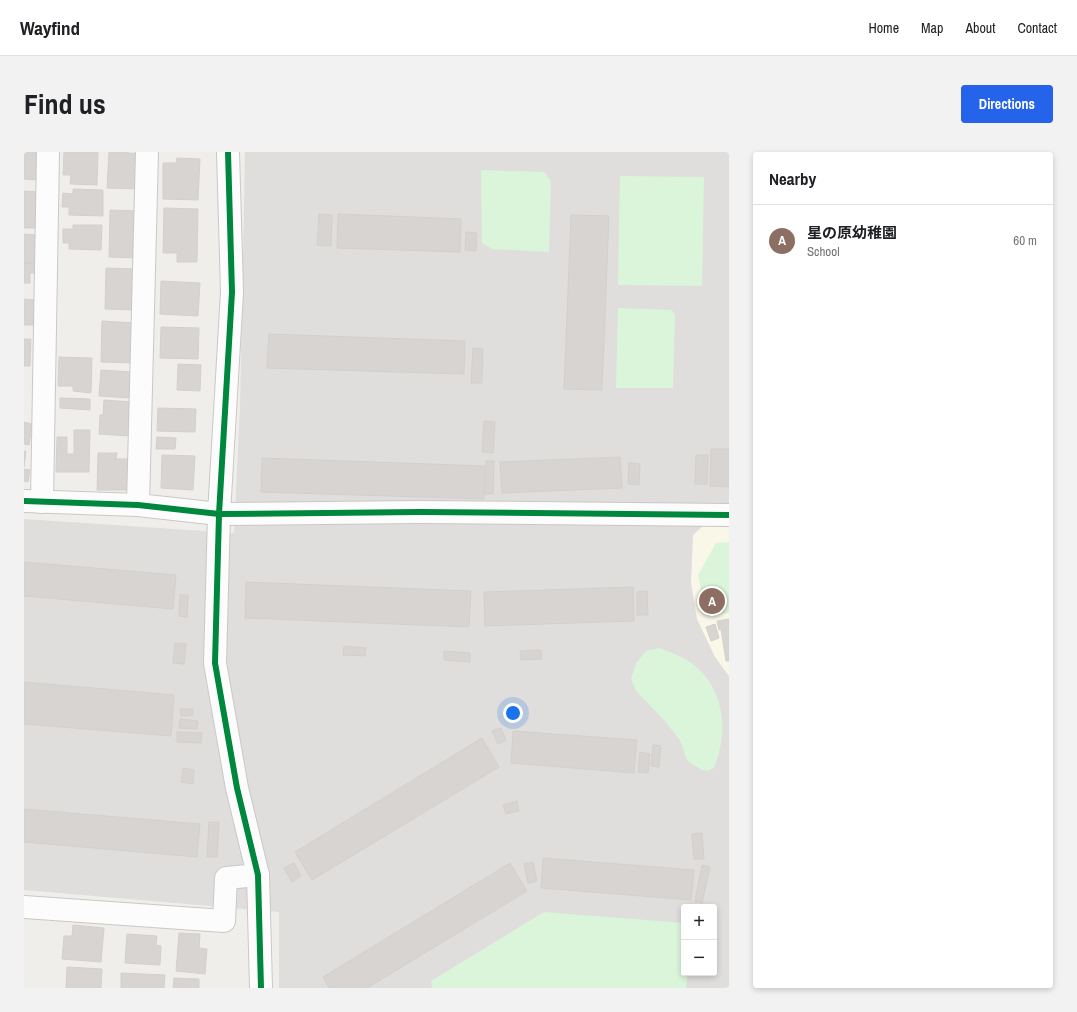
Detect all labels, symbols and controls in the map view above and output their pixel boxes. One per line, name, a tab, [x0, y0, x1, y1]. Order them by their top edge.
text: Wayfind	[20, 15, 80, 41]
text: Home	[868, 19, 899, 37]
text: Map	[921, 19, 943, 37]
text: About	[965, 19, 995, 37]
text: Contact	[1017, 19, 1057, 37]
text: Find us	[24, 85, 106, 123]
button: Directions	[961, 85, 1053, 123]
text: Nearby	[769, 167, 816, 190]
text: 星の原幼稚園	[807, 222, 897, 243]
text: A	[778, 232, 786, 249]
text: 60 m	[1013, 232, 1037, 249]
text: School	[807, 243, 840, 260]
pin: A	[699, 586, 725, 616]
your location	[503, 703, 523, 723]
map controls	[681, 904, 717, 976]
button: +	[681, 904, 717, 940]
button: −	[681, 940, 717, 976]

